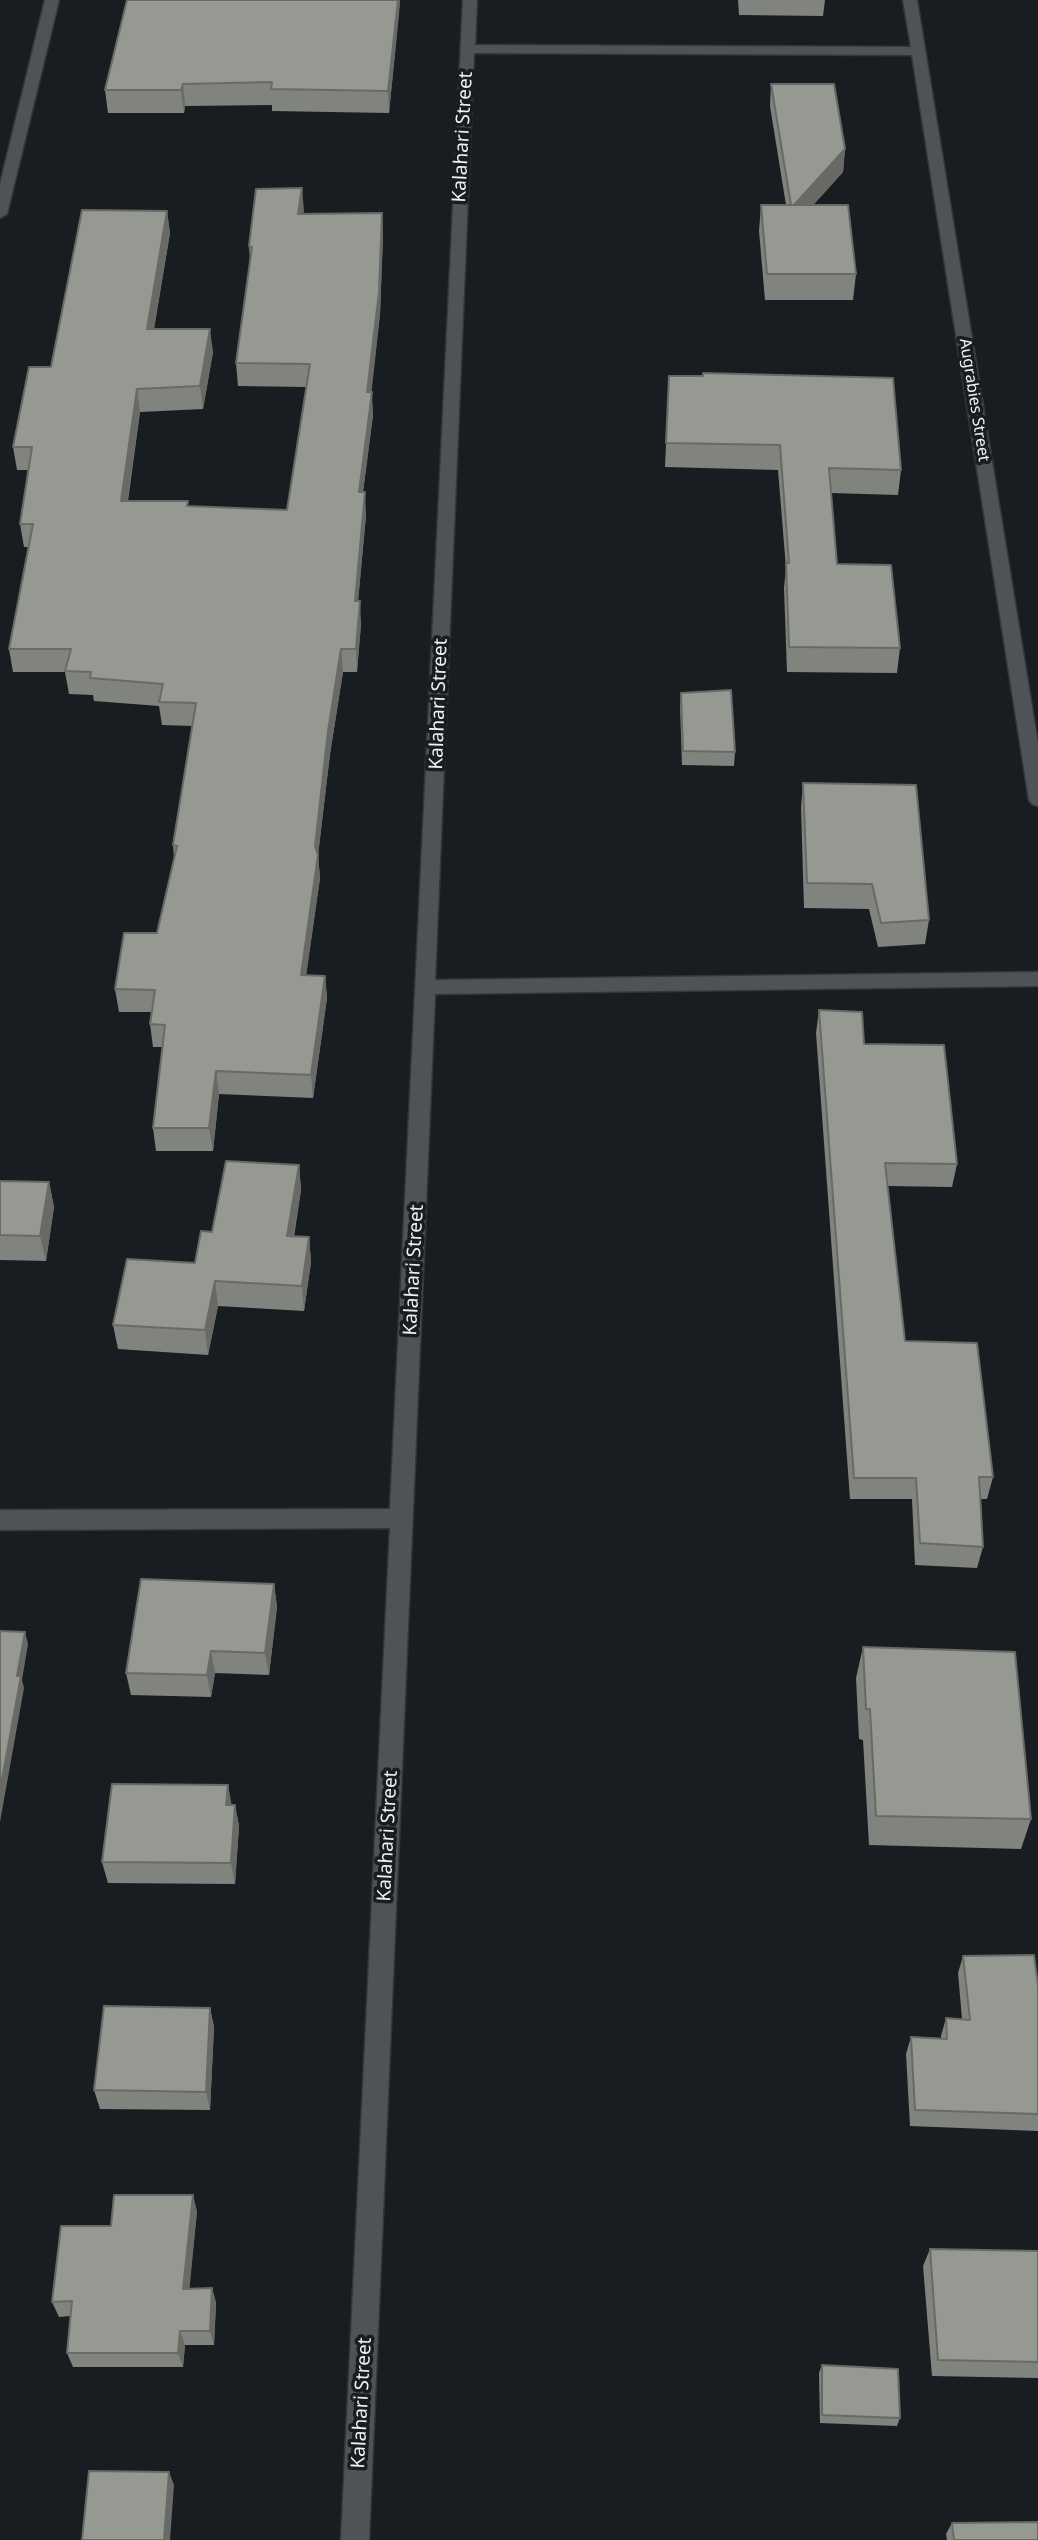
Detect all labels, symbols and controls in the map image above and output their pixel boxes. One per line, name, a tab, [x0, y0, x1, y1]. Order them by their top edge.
street label: Kalahari Street	[448, 71, 478, 203]
street label: Augrabies Street	[955, 337, 993, 463]
street label: Kalahari Street	[425, 638, 453, 770]
street label: Kalahari Street	[399, 1204, 429, 1336]
street label: Kalahari Street	[373, 1770, 403, 1902]
street label: Kalahari Street	[347, 2337, 377, 2469]

